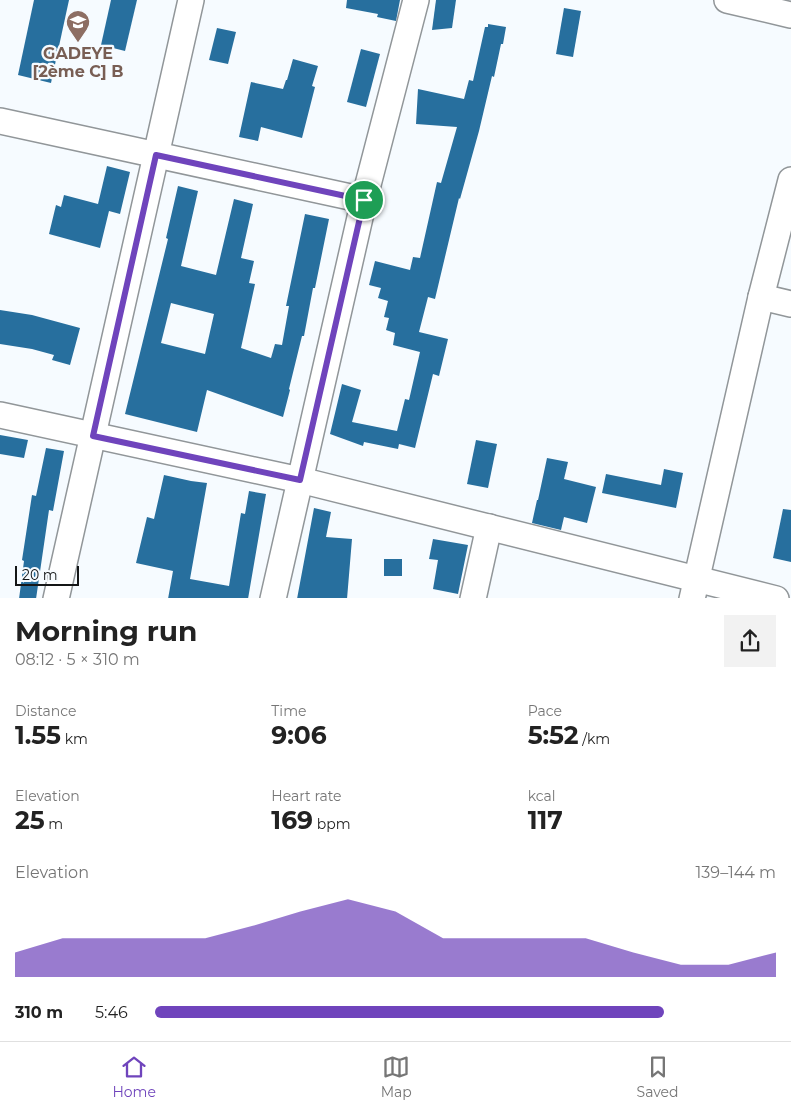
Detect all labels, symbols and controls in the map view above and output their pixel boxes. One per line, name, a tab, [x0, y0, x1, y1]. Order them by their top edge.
school or university icon: GADEYE [2ème C] B	[65, 9, 91, 43]
place label: GADEYE [2ème C] B	[32, 44, 124, 81]
pin	[343, 179, 385, 221]
icon: arrive	[350, 186, 378, 214]
scale bar	[15, 564, 79, 587]
text: 20 m	[22, 566, 58, 584]
text: Morning run	[15, 614, 197, 648]
button: share	[724, 615, 776, 667]
text: 08:12 · 5 × 310 m	[15, 650, 140, 669]
text: Distance	[15, 702, 77, 720]
text: Time	[271, 702, 306, 720]
text: Pace	[528, 702, 562, 720]
text: 1.55	[15, 720, 61, 750]
text: 9:06	[271, 720, 327, 750]
text: 5:52	[528, 720, 579, 750]
text: km	[61, 730, 88, 748]
text: /km	[579, 730, 610, 748]
text: Elevation	[15, 787, 80, 805]
text: Heart rate	[271, 787, 342, 805]
text: kcal	[528, 787, 556, 805]
text: 25	[15, 805, 45, 835]
text: 169	[271, 805, 313, 835]
text: 117	[528, 805, 563, 835]
text: m	[45, 815, 63, 833]
text: bpm	[313, 815, 351, 833]
text: Elevation	[15, 863, 89, 882]
text: 139–144 m	[696, 863, 776, 882]
text: 310 m	[15, 1003, 63, 1022]
text: 5:46	[95, 1003, 128, 1022]
tab: Home	[112, 1053, 156, 1101]
tab: Map	[381, 1053, 412, 1101]
tab: Saved	[637, 1053, 679, 1101]

